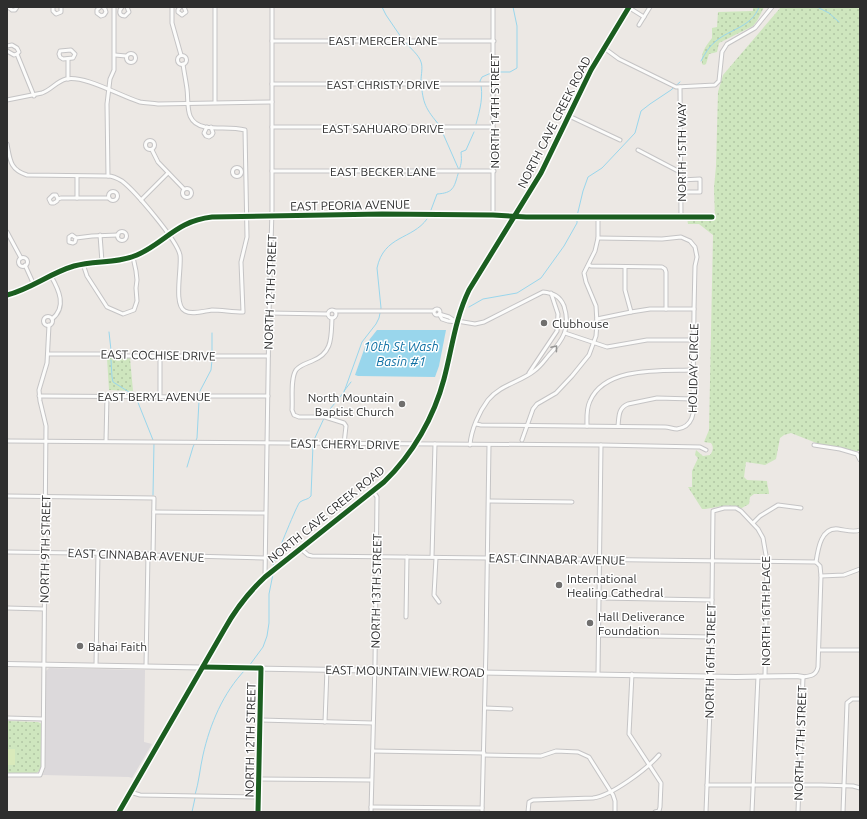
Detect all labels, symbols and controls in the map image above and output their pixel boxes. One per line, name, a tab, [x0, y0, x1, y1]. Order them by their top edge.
street label: EAST MERCER LANE	[328, 34, 438, 47]
street label: NORTH 14TH STREET	[488, 53, 501, 169]
street label: NORTH CAVE CREEK ROAD	[515, 54, 593, 190]
street label: EAST CHRISTY DRIVE	[326, 78, 440, 91]
street label: NORTH 15TH WAY	[675, 102, 688, 202]
street label: EAST SAHUARO DRIVE	[322, 122, 444, 135]
street label: EAST BECKER LANE	[330, 165, 436, 178]
street label: EAST PEORIA AVENUE	[290, 197, 410, 213]
street label: NORTH 12TH STREET	[261, 234, 279, 350]
place label: Clubhouse	[552, 317, 609, 330]
marker: Clubhouse	[539, 318, 549, 328]
street label: HOLIDAY CIRCLE	[686, 323, 700, 413]
water label: 10th St Wash Basin #1	[363, 339, 439, 368]
one-way arrow	[551, 345, 558, 352]
street label: EAST COCHISE DRIVE	[100, 347, 216, 363]
street label: EAST BERYL AVENUE	[97, 390, 211, 403]
place label: North Mountain Baptist Church	[308, 391, 394, 418]
marker: North Mountain Baptist Church	[397, 399, 407, 409]
street label: EAST CHERYL DRIVE	[290, 437, 400, 451]
street label: NORTH CAVE CREEK ROAD	[265, 463, 387, 565]
street label: NORTH 9TH STREET	[38, 494, 52, 603]
street label: NORTH 13TH STREET	[368, 533, 384, 649]
street label: EAST CINNABAR AVENUE	[68, 546, 205, 564]
street label: EAST CINNABAR AVENUE	[489, 551, 626, 567]
street label: NORTH 16TH PLACE	[759, 556, 772, 666]
place label: International Healing Cathedral	[567, 572, 663, 599]
marker: International Healing Cathedral	[554, 580, 564, 590]
street label: NORTH 16TH STREET	[702, 603, 718, 719]
place label: Hall Deliverance Foundation	[598, 610, 685, 637]
marker: Hall Deliverance Foundation	[585, 618, 595, 628]
place label: Bahai Faith	[88, 640, 147, 653]
marker: Bahai Faith	[75, 641, 85, 651]
street label: EAST MOUNTAIN VIEW ROAD	[325, 663, 485, 679]
street label: NORTH 12TH STREET	[242, 682, 258, 798]
street label: NORTH 17TH STREET	[791, 685, 809, 801]

